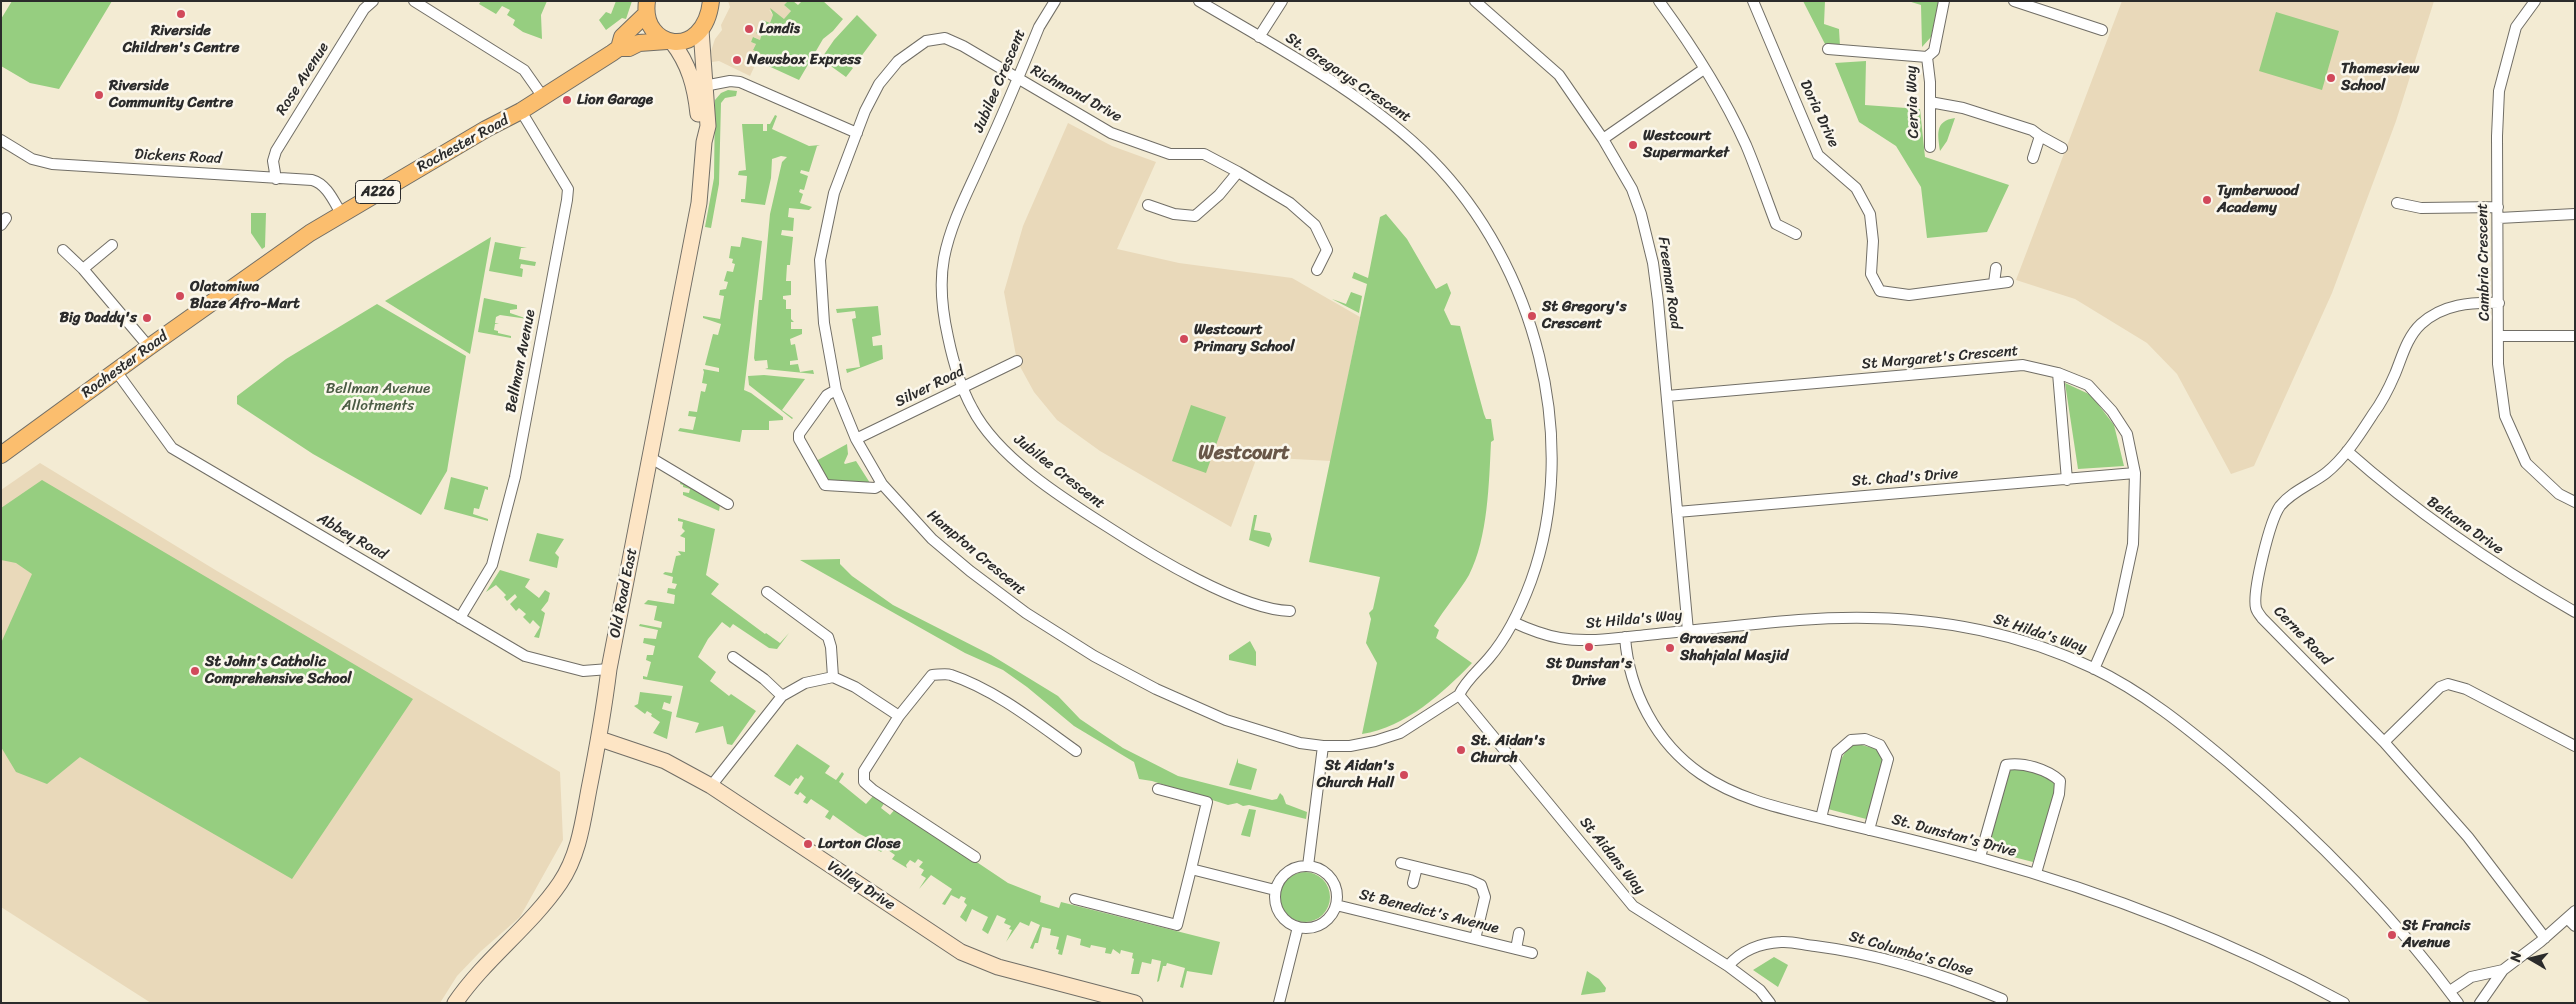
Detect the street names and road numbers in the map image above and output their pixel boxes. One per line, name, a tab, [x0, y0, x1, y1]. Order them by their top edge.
street label: Jubilee Crescent	[970, 27, 1030, 135]
street label: St. Gregorys Crescent	[1282, 29, 1414, 127]
street label: Rose Avenue	[273, 39, 333, 119]
street label: Richmond Drive	[1027, 62, 1125, 126]
street label: Cervia Way	[1903, 65, 1923, 139]
street label: Doria Drive	[1796, 77, 1842, 151]
street label: Rochester Road	[414, 111, 512, 177]
street label: Dickens Road	[134, 146, 222, 168]
road number: A226	[356, 180, 400, 203]
street label: Cambria Crescent	[2474, 203, 2494, 321]
street label: Freeman Road	[1654, 236, 1684, 330]
street label: Bellman Avenue	[502, 308, 540, 414]
street label: Rochester Road	[78, 328, 172, 402]
street label: St Margaret's Crescent	[1861, 342, 2019, 374]
street label: Silver Road	[892, 363, 968, 411]
street label: Jubilee Crescent	[1010, 431, 1108, 513]
street label: St. Chad's Drive	[1851, 465, 1959, 491]
street label: Beltana Drive	[2423, 493, 2507, 559]
street label: Hampton Crescent	[923, 507, 1029, 599]
street label: Abbey Road	[314, 510, 390, 564]
street label: Old Road East	[606, 547, 642, 639]
street label: Cerne Road	[2269, 603, 2335, 669]
street label: St Hilda's Way	[1585, 607, 1683, 633]
street label: St Hilda's Way	[1991, 610, 2089, 658]
street label: St. Dunstan's Drive	[1890, 811, 2018, 861]
street label: St Aidans Way	[1575, 814, 1649, 898]
street label: Valley Drive	[824, 857, 898, 915]
street label: St Benedict's Avenue	[1357, 886, 1501, 938]
street label: St Columba's Close	[1847, 928, 1975, 980]

